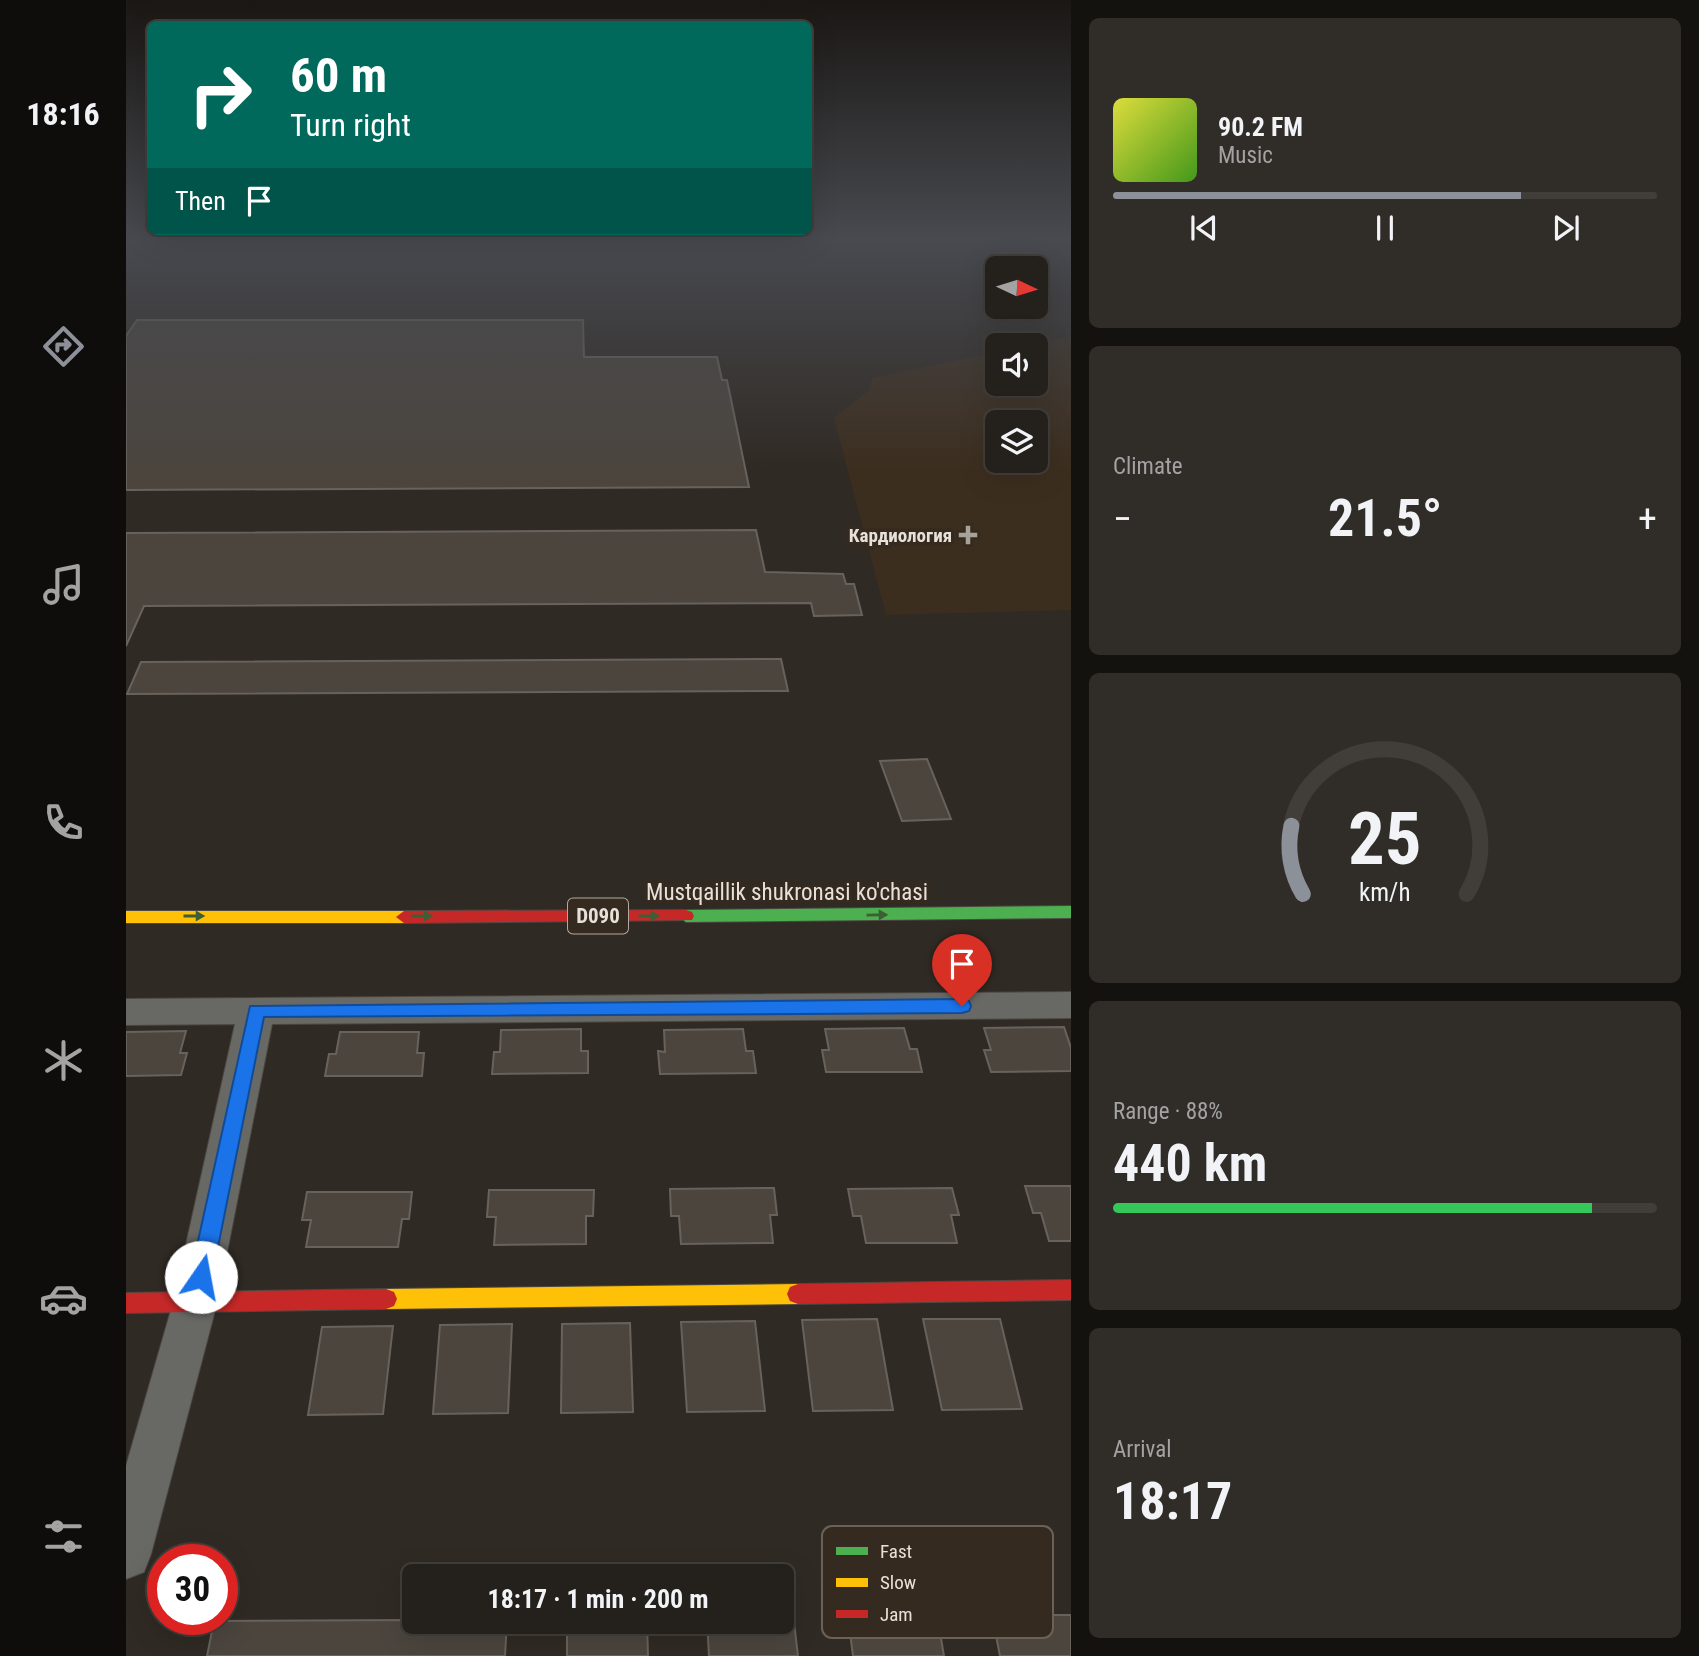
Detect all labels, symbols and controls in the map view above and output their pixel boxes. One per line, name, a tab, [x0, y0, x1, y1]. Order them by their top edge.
text: 60 m	[290, 47, 387, 104]
icon: right	[175, 49, 266, 140]
text: 18:16	[26, 95, 100, 133]
text: Turn right	[290, 106, 411, 144]
text: 90.2 FM	[1218, 112, 1303, 142]
text: Music	[1218, 142, 1273, 169]
icon: arrive	[240, 182, 278, 220]
text: Then	[175, 186, 226, 216]
icon: previous	[1185, 209, 1223, 247]
icon: pause	[1366, 209, 1404, 247]
icon: next	[1547, 209, 1585, 247]
north arrow	[985, 256, 1048, 318]
map controls	[985, 256, 1048, 473]
icon: directions	[39, 322, 88, 371]
button: sound	[985, 333, 1048, 396]
button: layers	[985, 410, 1048, 473]
text: Climate	[1113, 453, 1183, 480]
text: 21.5°	[1328, 488, 1442, 549]
text: −	[1113, 497, 1132, 541]
text: +	[1638, 497, 1657, 541]
place label: Кардиология	[849, 524, 952, 547]
marker: Кардиология	[958, 525, 978, 545]
icon: music	[39, 560, 88, 609]
text: 25	[1348, 796, 1422, 882]
icon: phone	[39, 798, 88, 847]
text: km/h	[1359, 878, 1411, 907]
street label: Mustqaillik shukronasi ko'chasi	[646, 879, 928, 906]
road number: D090	[568, 898, 628, 934]
one-way arrow	[411, 910, 433, 922]
one-way arrow	[638, 910, 660, 922]
one-way arrow	[866, 910, 888, 921]
one-way arrow	[183, 911, 205, 922]
pin	[932, 934, 992, 1006]
icon: arrive	[943, 945, 981, 983]
icon: climate	[39, 1036, 88, 1085]
text: Range · 88%	[1113, 1098, 1223, 1125]
text: 440 km	[1113, 1133, 1267, 1194]
position arrow	[164, 1240, 238, 1314]
icon: car	[39, 1274, 88, 1323]
text: Arrival	[1113, 1436, 1172, 1463]
text: 18:17	[1113, 1471, 1232, 1532]
icon: filters	[39, 1512, 88, 1561]
legend	[822, 1526, 1053, 1638]
text: Fast	[880, 1540, 912, 1563]
speed limit sign: 30	[147, 1544, 238, 1635]
text: Slow	[880, 1571, 916, 1594]
text: 18:17 · 1 min · 200 m	[488, 1584, 708, 1614]
text: Jam	[880, 1603, 913, 1626]

